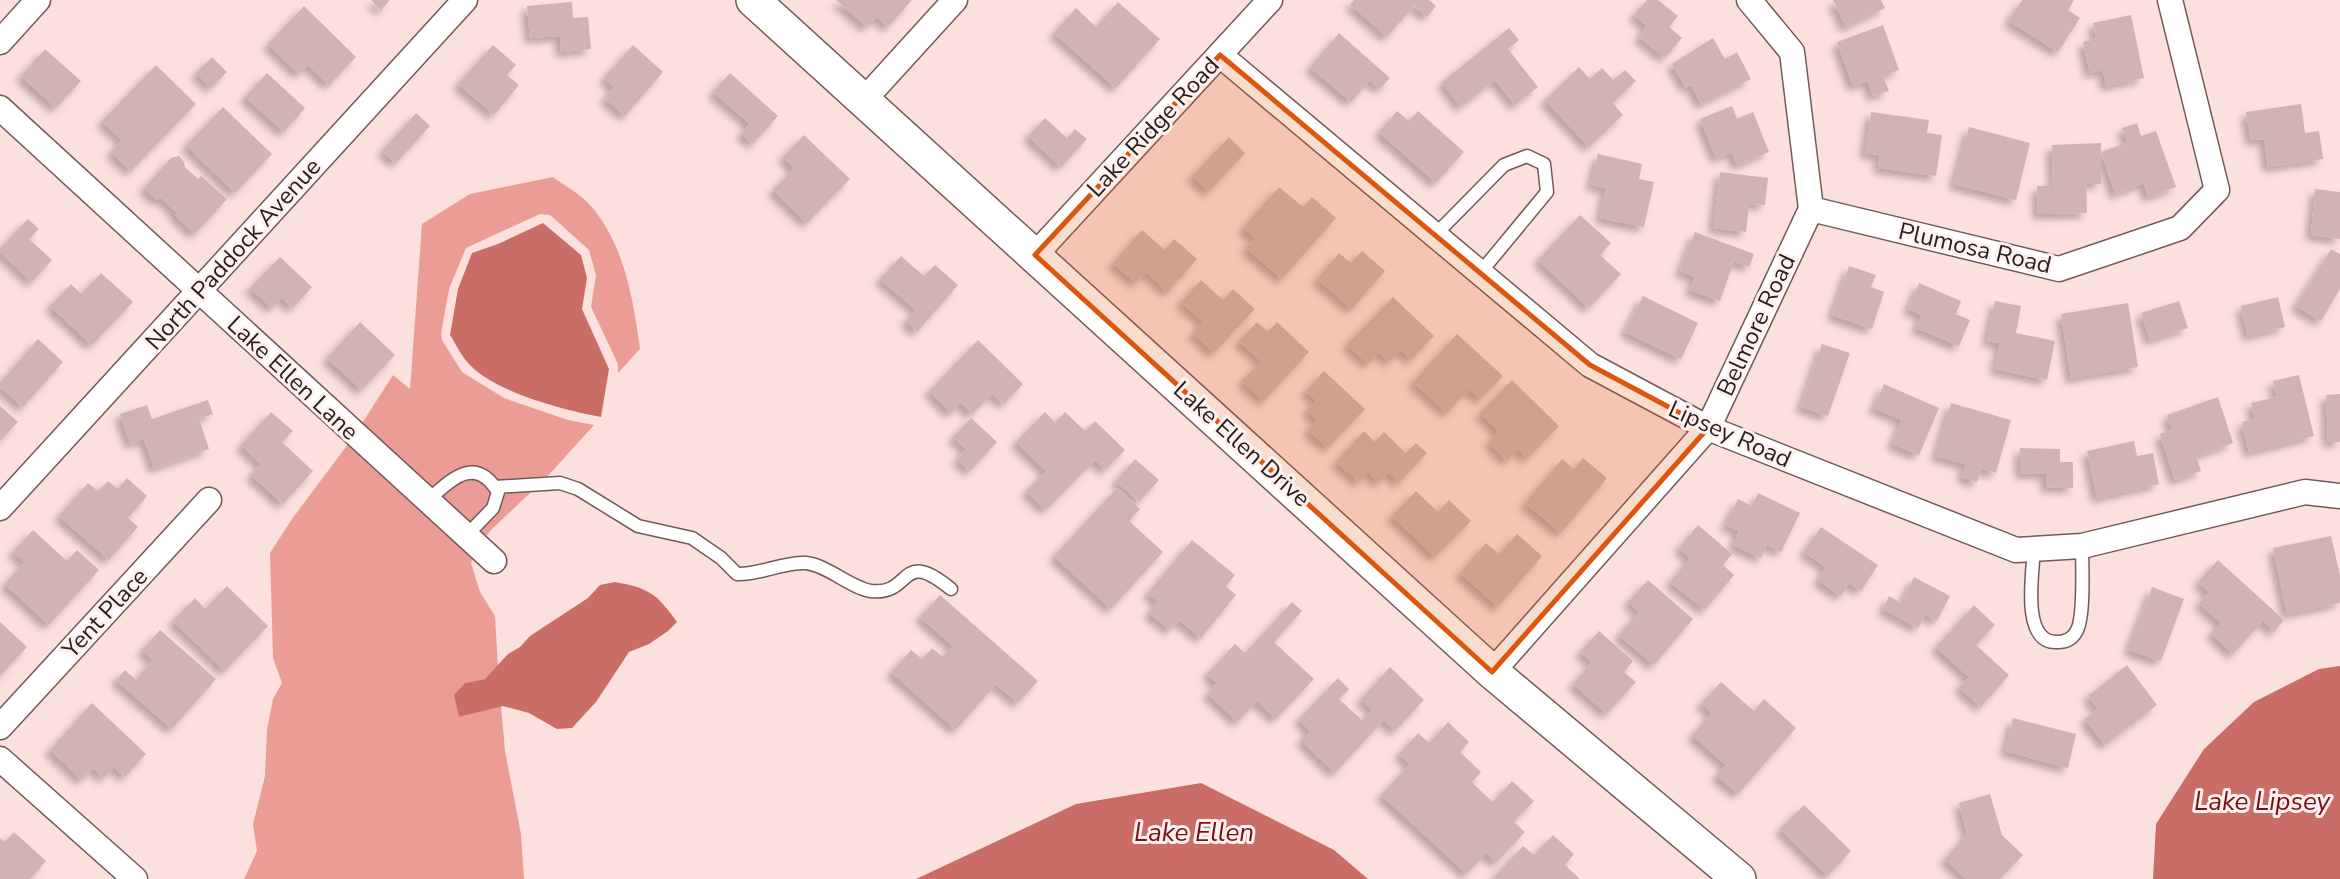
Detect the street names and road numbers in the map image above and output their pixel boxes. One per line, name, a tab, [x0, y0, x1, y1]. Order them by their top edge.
street label: Lake Ridge Road	[1080, 50, 1226, 204]
street label: North Paddock Avenue	[138, 151, 328, 357]
street label: Plumosa Road	[1895, 215, 2055, 281]
street label: Belmore Road	[1709, 249, 1803, 401]
street label: Lake Ellen Lane	[220, 309, 366, 447]
street label: Lake Ellen Drive	[1167, 374, 1317, 514]
street label: Lipsey Road	[1664, 393, 1796, 475]
street label: Yent Place	[54, 561, 155, 666]

